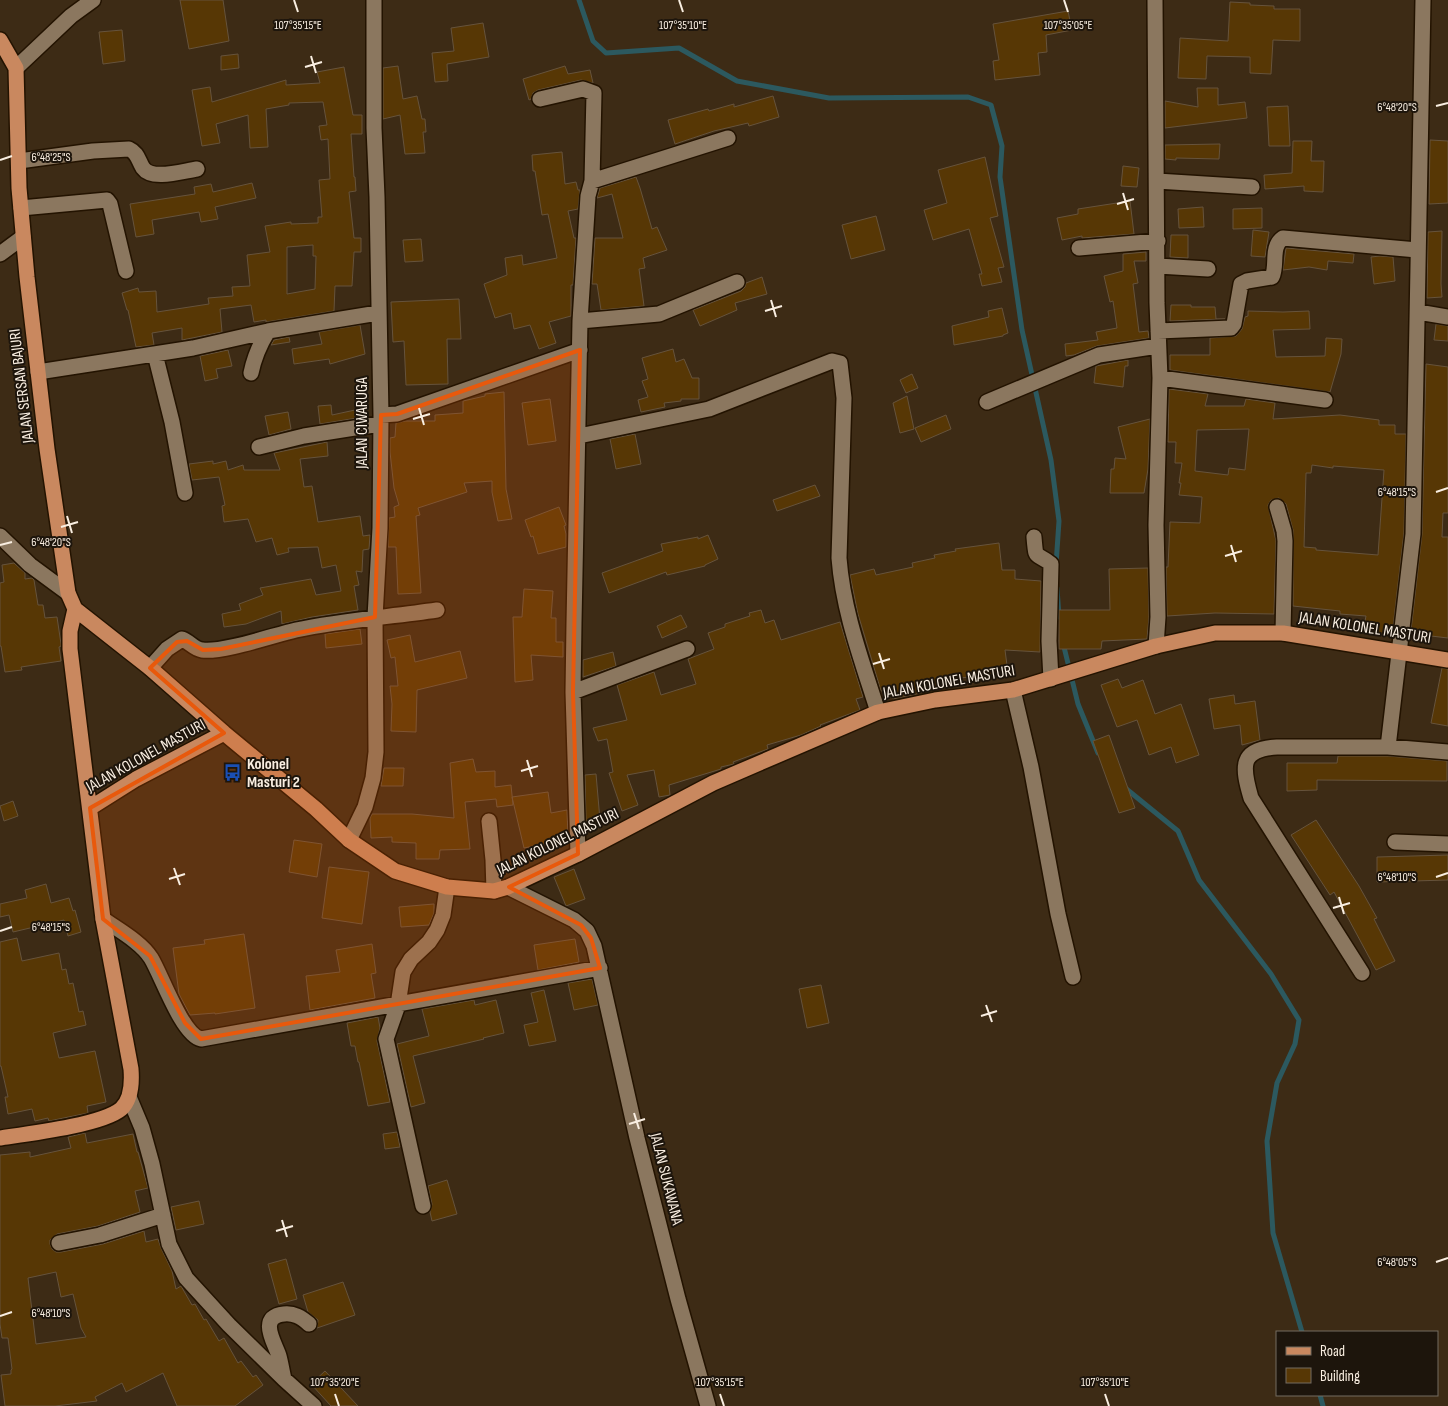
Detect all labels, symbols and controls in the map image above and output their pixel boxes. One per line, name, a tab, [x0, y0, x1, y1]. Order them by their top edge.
text: 107°35'15"E	[274, 18, 322, 33]
text: 107°35'10"E	[659, 18, 707, 33]
text: 107°35'05"E	[1044, 18, 1092, 33]
text: 6°48'20"S	[1377, 100, 1417, 115]
text: 6°48'25"S	[31, 150, 71, 165]
street label: JALAN SERSAN BAJURI	[6, 328, 39, 445]
street label: JALAN CIWARUGA	[353, 377, 372, 470]
text: 6°48'15"S	[1378, 485, 1416, 500]
text: 6°48'20"S	[31, 535, 71, 550]
street label: JALAN KOLONEL MASTURI	[1297, 608, 1432, 648]
street label: JALAN KOLONEL MASTURI	[881, 661, 1016, 703]
street label: JALAN KOLONEL MASTURI	[82, 715, 209, 797]
place label: Kolonel Masturi 2	[247, 755, 300, 792]
bus stop icon: Kolonel Masturi 2	[223, 763, 243, 783]
street label: JALAN KOLONEL MASTURI	[493, 804, 622, 880]
text: 6°48'10"S	[1378, 870, 1416, 885]
text: 6°48'15"S	[32, 920, 70, 935]
street label: JALAN SUKAWANA	[645, 1130, 687, 1227]
text: 6°48'05"S	[1377, 1255, 1417, 1270]
text: 6°48'10"S	[32, 1306, 70, 1321]
legend	[1276, 1331, 1438, 1396]
text: Road	[1320, 1342, 1345, 1361]
text: Building	[1320, 1367, 1360, 1386]
text: 107°35'20"E	[311, 1375, 359, 1390]
text: 107°35'15"E	[696, 1375, 744, 1390]
text: 107°35'10"E	[1081, 1375, 1129, 1390]

